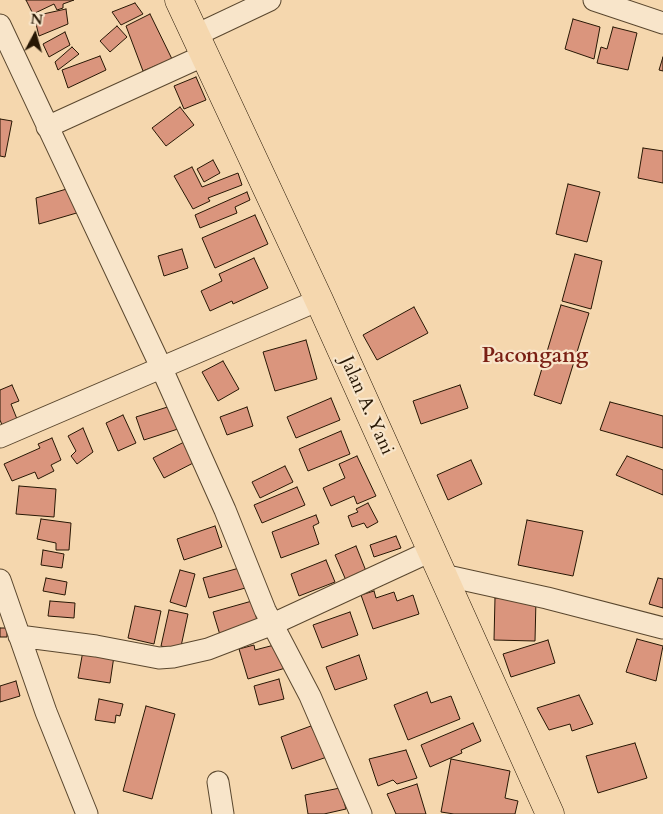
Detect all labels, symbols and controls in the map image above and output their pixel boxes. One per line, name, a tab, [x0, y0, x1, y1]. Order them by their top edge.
north arrow	[10, 10, 60, 60]
text: N	[30, 10, 44, 30]
district label: Pacongang	[482, 344, 588, 370]
street label: Jalan A. Yani	[334, 353, 398, 459]

